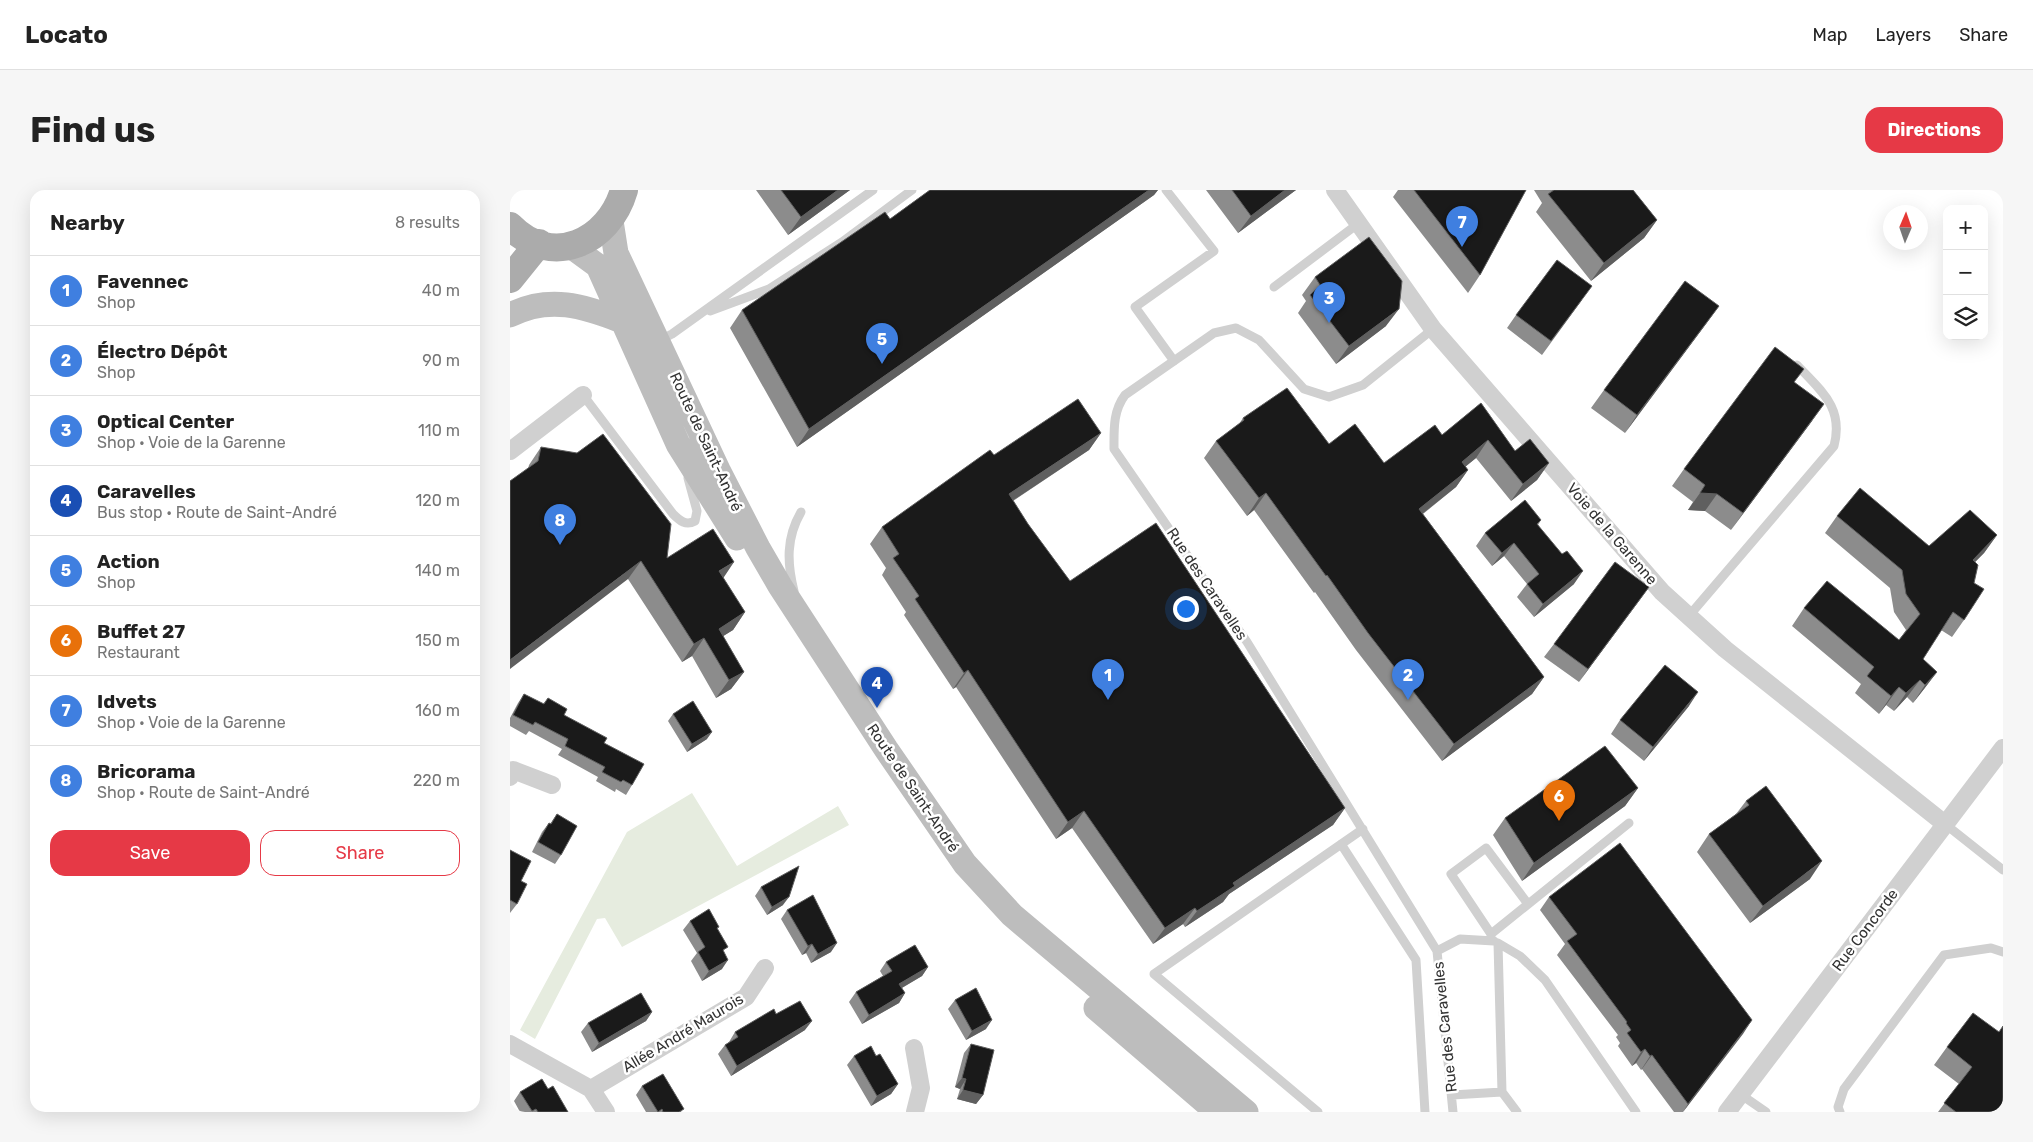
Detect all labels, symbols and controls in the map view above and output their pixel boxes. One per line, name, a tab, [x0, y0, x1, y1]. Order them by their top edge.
text: Locato	[25, 21, 108, 49]
text: Map	[1813, 24, 1848, 46]
text: Layers	[1876, 24, 1931, 46]
text: Share	[1959, 24, 2008, 46]
button: Directions	[1865, 107, 2003, 153]
text: Find us	[30, 109, 155, 151]
north arrow	[1883, 205, 1928, 250]
map controls	[1943, 205, 1988, 340]
button: +	[1943, 205, 1988, 250]
pin: 7	[1446, 206, 1478, 247]
text: Nearby	[50, 210, 125, 235]
text: 8 results	[395, 213, 460, 232]
button: −	[1943, 250, 1988, 295]
text: Favennec	[97, 270, 188, 293]
text: 1	[62, 281, 70, 300]
text: 40 m	[422, 281, 460, 300]
pin: 3	[1313, 282, 1345, 323]
text: Shop	[97, 293, 135, 312]
button: layers	[1943, 295, 1988, 340]
pin: 5	[866, 323, 898, 364]
text: Électro Dépôt	[97, 340, 227, 363]
text: 2	[61, 351, 71, 370]
text: 90 m	[422, 351, 460, 370]
text: Shop	[97, 363, 135, 382]
street label: Route de Saint-André	[666, 370, 746, 514]
text: Optical Center	[97, 410, 234, 433]
text: 3	[61, 421, 71, 440]
text: 110 m	[418, 421, 460, 440]
text: Shop · Voie de la Garenne	[97, 433, 286, 452]
street label: Voie de la Garenne	[1563, 479, 1661, 589]
text: Caravelles	[97, 480, 196, 503]
text: 4	[61, 491, 71, 510]
text: 120 m	[415, 491, 460, 510]
text: Bus stop · Route de Saint-André	[97, 503, 337, 522]
pin: 8	[544, 504, 576, 545]
street label: Rue des Caravelles	[1163, 525, 1251, 644]
text: Action	[97, 550, 160, 573]
text: 5	[61, 561, 71, 580]
text: 140 m	[415, 561, 460, 580]
text: Shop	[97, 573, 135, 592]
your location	[1173, 596, 1199, 622]
text: Buffet 27	[97, 620, 185, 643]
text: 6	[61, 631, 71, 650]
text: 150 m	[415, 631, 460, 650]
text: Restaurant	[97, 643, 180, 662]
pin: 1	[1092, 659, 1124, 700]
pin: 2	[1392, 659, 1424, 700]
pin: 4	[861, 667, 893, 708]
text: Idvets	[97, 690, 157, 713]
text: 7	[61, 701, 71, 720]
text: 160 m	[415, 701, 460, 720]
text: Shop · Voie de la Garenne	[97, 713, 286, 732]
street label: Route de Saint-André	[863, 720, 963, 856]
text: Bricorama	[97, 760, 196, 783]
text: 8	[61, 771, 71, 790]
text: 220 m	[413, 771, 460, 790]
pin: 6	[1543, 780, 1575, 821]
text: Shop · Route de Saint-André	[97, 783, 310, 802]
button: Save	[50, 830, 250, 876]
button: Share	[260, 830, 460, 876]
street label: Rue Concorde	[1828, 885, 1902, 975]
street label: Rue des Caravelles	[1429, 960, 1461, 1093]
street label: Allée André Maurois	[619, 990, 747, 1076]

